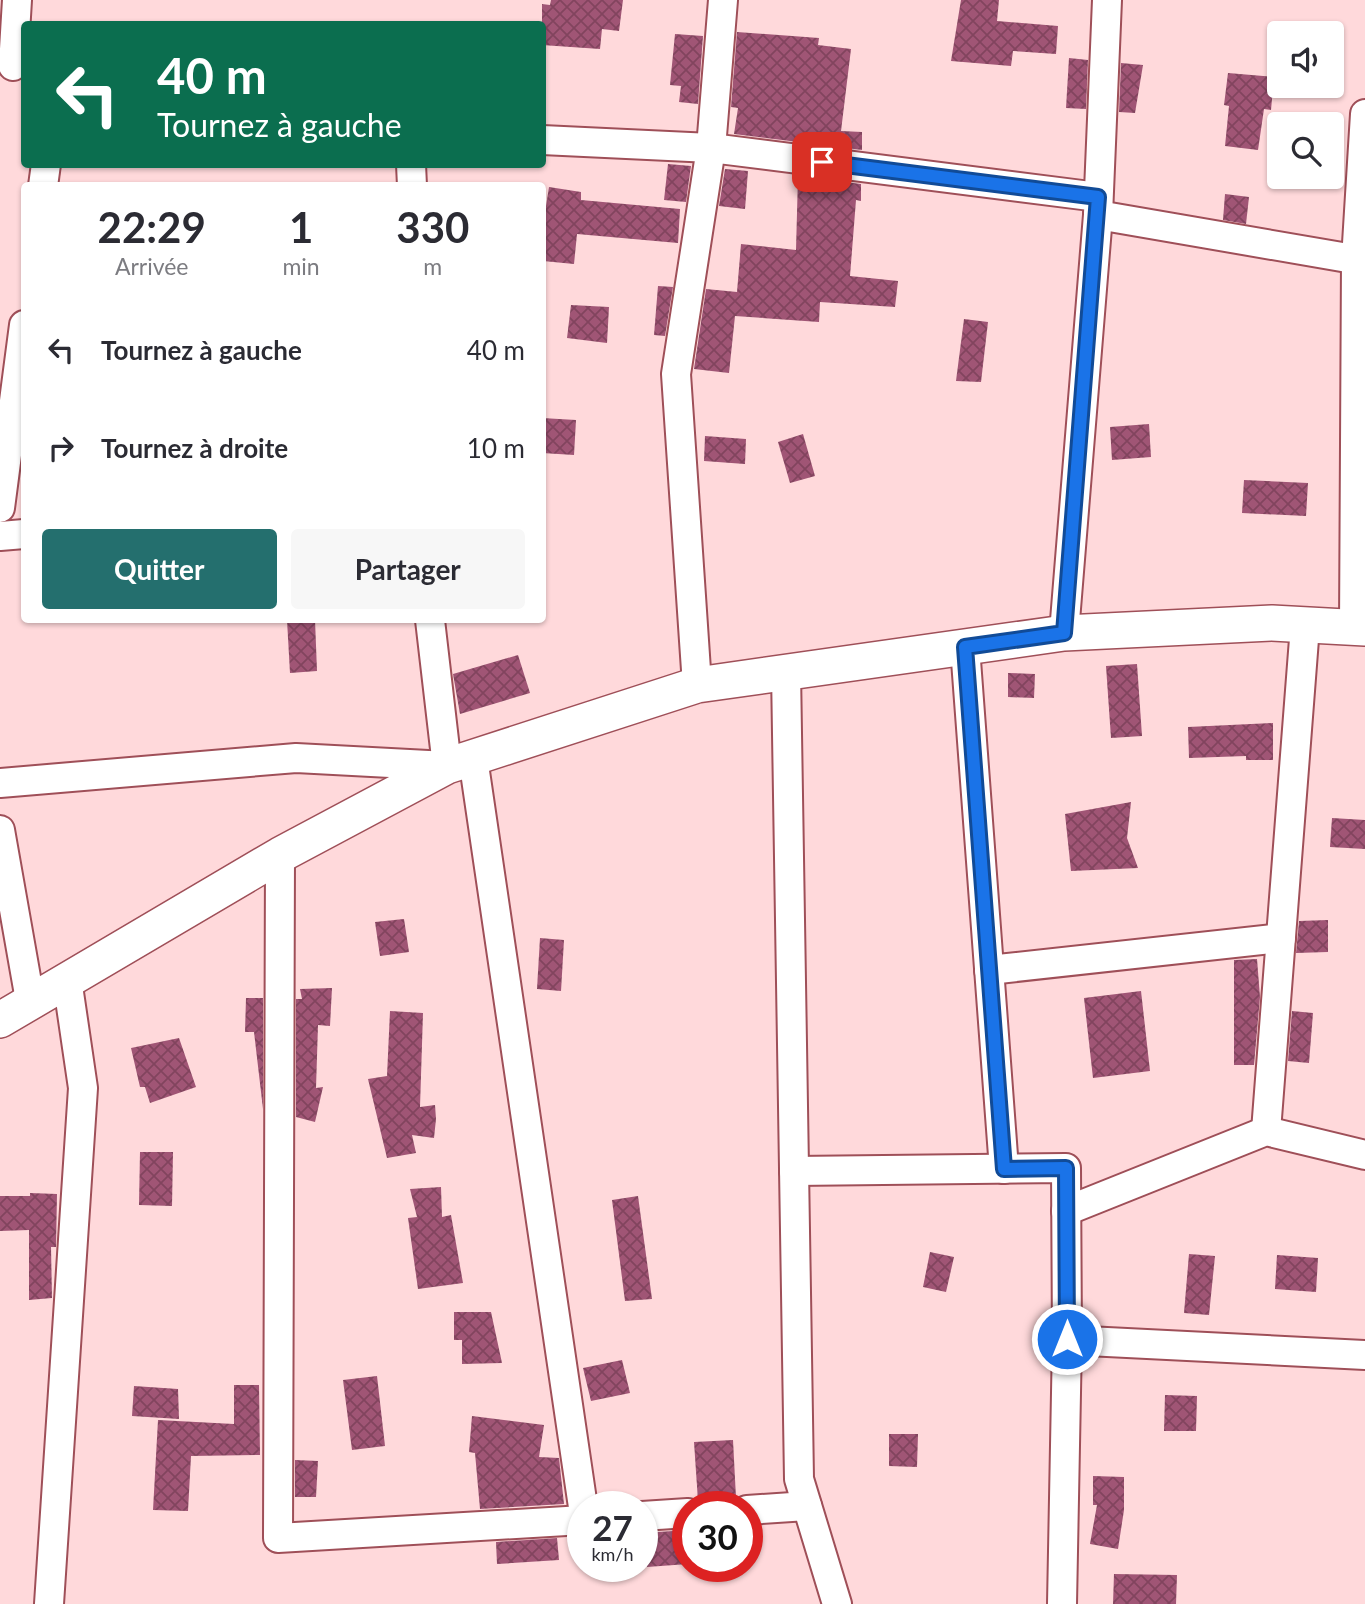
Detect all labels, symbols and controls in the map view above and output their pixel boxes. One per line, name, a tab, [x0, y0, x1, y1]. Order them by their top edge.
map controls	[1267, 21, 1344, 189]
button: sound	[1267, 21, 1344, 98]
text: 40 m	[157, 46, 267, 104]
icon: left	[42, 49, 133, 140]
text: Tournez à gauche	[157, 105, 402, 144]
button: search	[1267, 112, 1344, 189]
pin	[792, 132, 852, 192]
icon: arrive	[803, 143, 841, 181]
text: 22:29	[98, 202, 206, 252]
text: 1	[289, 202, 313, 252]
text: 330	[396, 202, 469, 252]
text: Arrivée	[115, 252, 189, 280]
text: min	[282, 252, 320, 280]
text: m	[423, 252, 442, 280]
icon: left	[42, 331, 80, 369]
text: Tournez à gauche	[101, 334, 302, 366]
text: 40 m	[467, 334, 525, 366]
icon: right	[42, 429, 80, 467]
text: Tournez à droite	[101, 432, 288, 464]
text: 10 m	[467, 432, 525, 464]
button: Quitter	[42, 529, 277, 609]
button: Partager	[291, 529, 525, 609]
position arrow	[1030, 1302, 1104, 1376]
speed limit sign: 30	[672, 1491, 763, 1582]
text: 27	[592, 1506, 633, 1548]
text: km/h	[591, 1543, 634, 1565]

